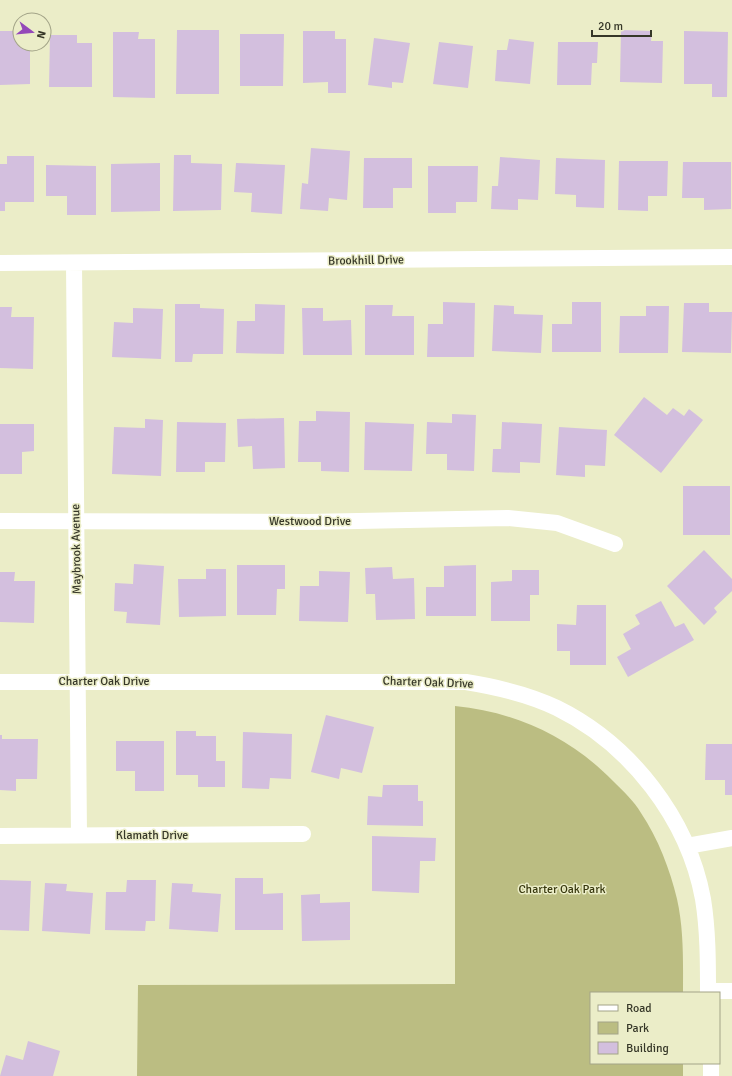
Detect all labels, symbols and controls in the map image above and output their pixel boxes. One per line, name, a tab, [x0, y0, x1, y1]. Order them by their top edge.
north arrow	[12, 12, 52, 52]
scale bar	[592, 12, 651, 38]
text: 20 m	[598, 19, 623, 34]
text: N	[34, 29, 48, 40]
street label: Brookhill Drive	[328, 252, 404, 269]
street label: Maybrook Avenue	[68, 504, 85, 594]
street label: Westwood Drive	[269, 514, 351, 529]
street label: Charter Oak Drive	[382, 673, 474, 692]
street label: Charter Oak Drive	[59, 674, 150, 689]
street label: Klamath Drive	[116, 828, 188, 843]
park label: Charter Oak Park	[518, 882, 606, 897]
legend	[590, 992, 720, 1064]
text: Road	[626, 1001, 652, 1016]
text: Park	[626, 1021, 649, 1036]
text: Building	[626, 1041, 669, 1056]

